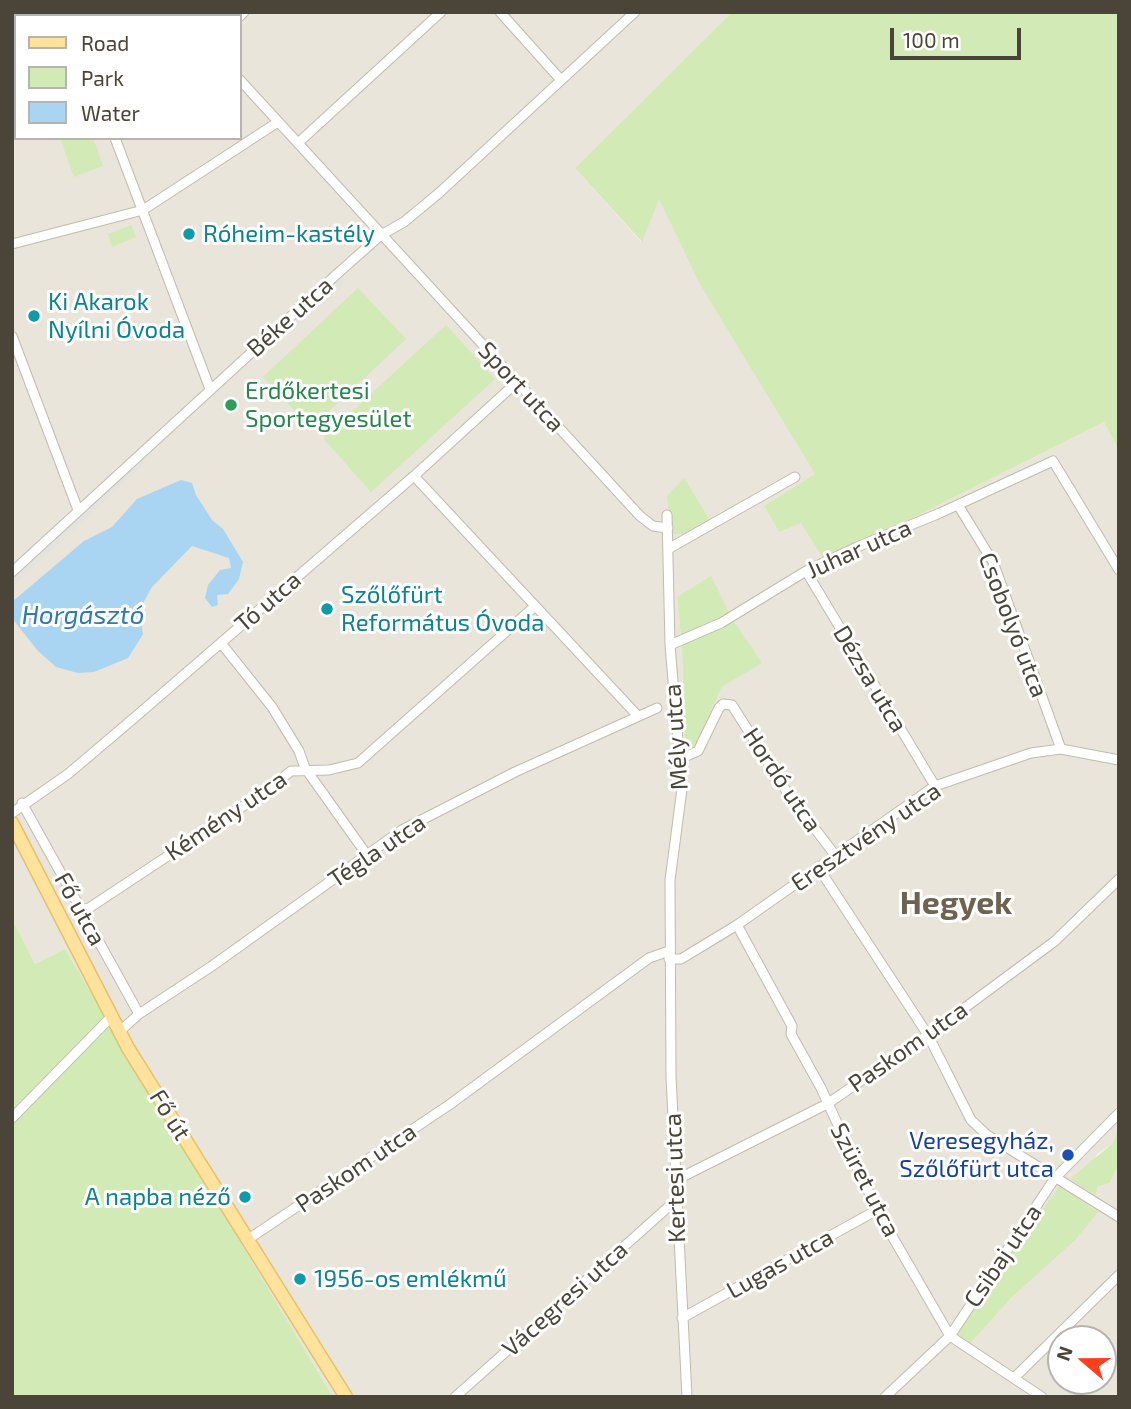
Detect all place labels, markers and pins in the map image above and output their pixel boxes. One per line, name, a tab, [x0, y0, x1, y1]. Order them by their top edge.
place label: Róheim-kastély	[203, 220, 375, 248]
marker: Róheim-kastély	[181, 226, 197, 242]
place label: Ki Akarok Nyílni Óvoda	[48, 288, 185, 344]
marker: Ki Akarok Nyílni Óvoda	[26, 308, 42, 324]
place label: Erdőkertesi Sportegyesület	[245, 377, 412, 433]
marker: Erdőkertesi Sportegyesület	[223, 397, 239, 413]
place label: Szőlőfürt Református Óvoda	[341, 581, 545, 637]
marker: Szőlőfürt Református Óvoda	[319, 601, 335, 617]
place label: Veresegyház, Szőlőfürt utca	[899, 1127, 1054, 1183]
marker: Veresegyház, Szőlőfürt utca	[1060, 1147, 1076, 1163]
place label: A napba néző	[85, 1183, 231, 1211]
marker: A napba néző	[237, 1189, 253, 1205]
place label: 1956-os emlékmű	[314, 1265, 507, 1293]
marker: 1956-os emlékmű	[292, 1271, 308, 1287]

